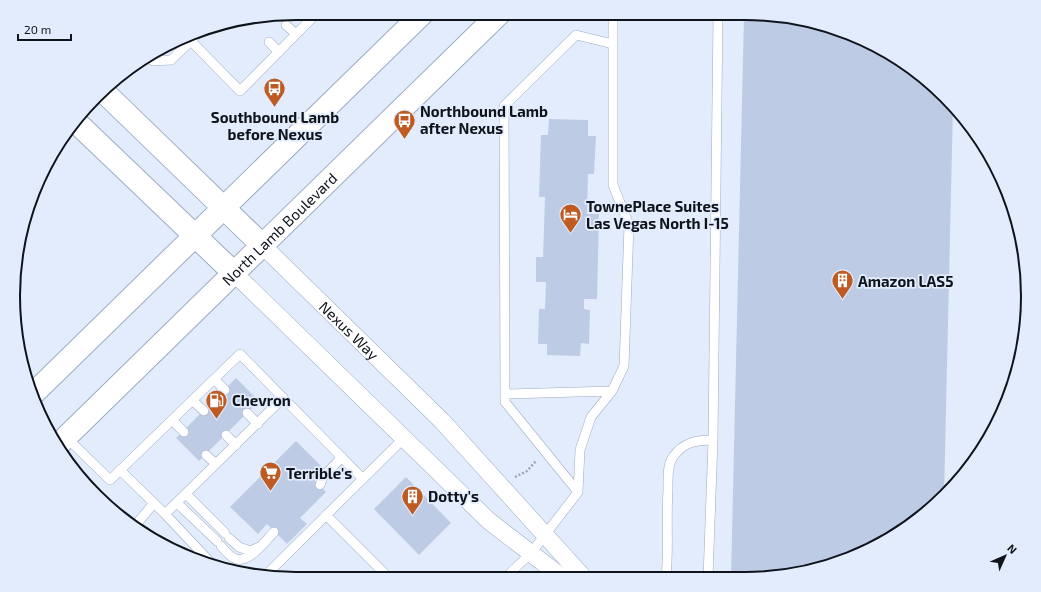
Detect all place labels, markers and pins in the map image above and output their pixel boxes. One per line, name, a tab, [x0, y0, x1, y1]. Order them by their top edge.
bus stop icon: Southbound Lamb before Nexus	[262, 75, 288, 108]
place label: Northbound Lamb after Nexus	[420, 102, 548, 137]
bus stop icon: Northbound Lamb after Nexus	[392, 107, 418, 140]
place label: Southbound Lamb before Nexus	[211, 108, 339, 143]
place label: TownePlace Suites Las Vegas North I-15	[586, 197, 729, 232]
hotel icon: TownePlace Suites Las Vegas North I-15	[558, 202, 584, 235]
building icon: Amazon LAS5	[830, 268, 856, 301]
place label: Amazon LAS5	[858, 272, 953, 290]
fuel station icon: Chevron	[204, 387, 230, 420]
place label: Chevron	[232, 391, 291, 409]
supermarket icon: Terrible's	[258, 460, 284, 493]
place label: Terrible's	[286, 464, 352, 482]
building icon: Dotty's	[399, 483, 425, 516]
place label: Dotty's	[428, 487, 479, 506]

